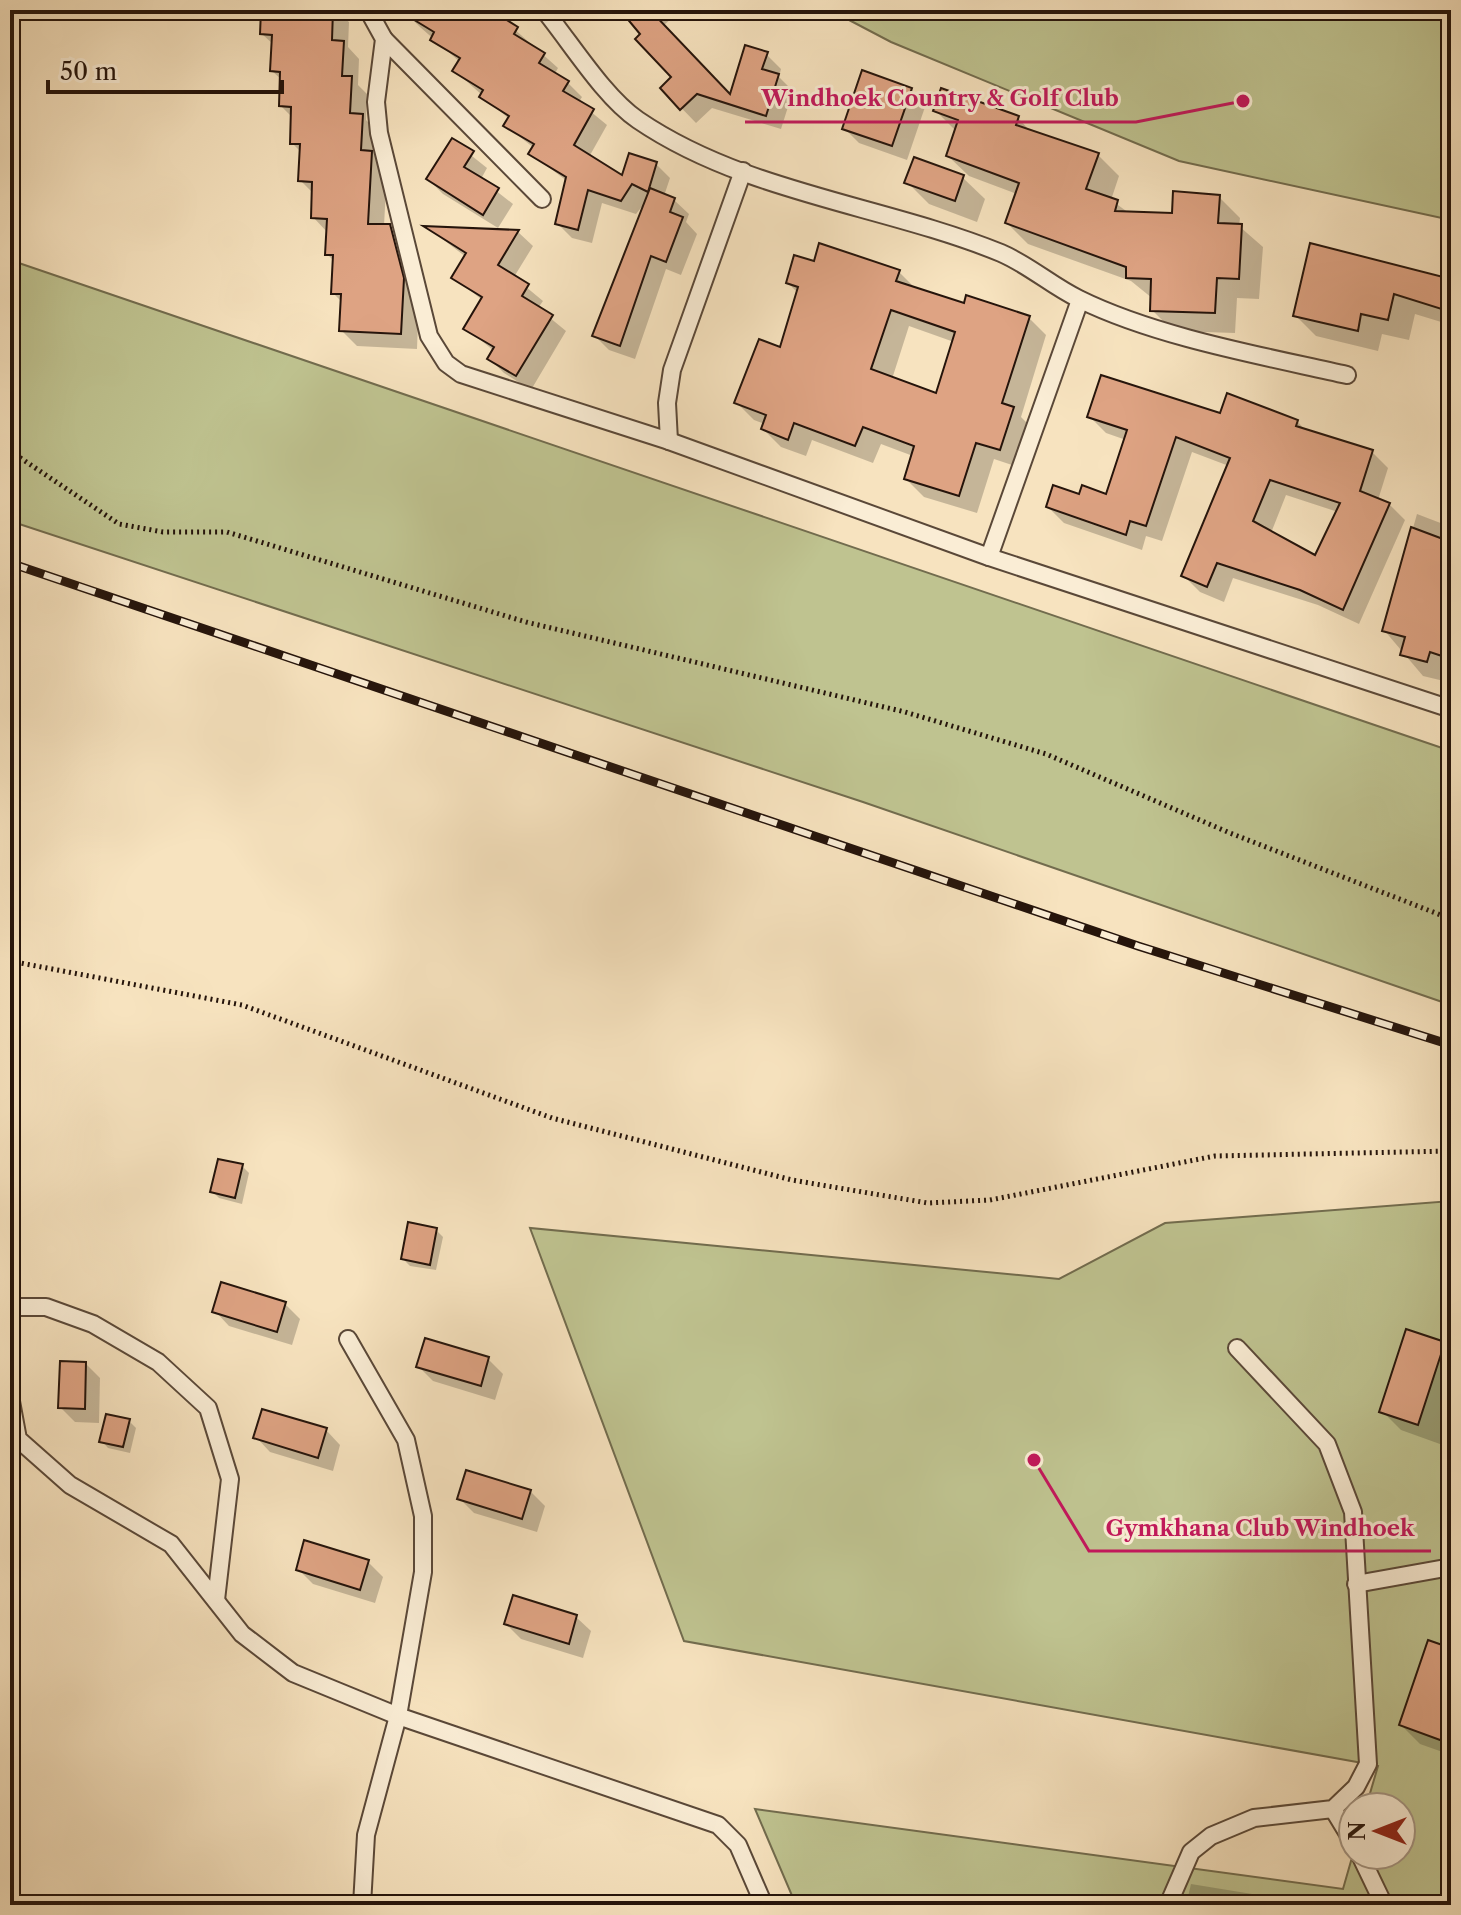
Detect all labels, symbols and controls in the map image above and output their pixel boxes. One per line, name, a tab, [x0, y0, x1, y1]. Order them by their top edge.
scale bar	[48, 44, 282, 94]
text: 50 m	[60, 57, 117, 86]
callout: Windhoek Country & Golf Club	[745, 76, 1136, 122]
text: Windhoek Country & Golf Club	[760, 85, 1119, 112]
callout: Gymkhana Club Windhoek	[1089, 1505, 1431, 1551]
text: Gymkhana Club Windhoek	[1106, 1515, 1415, 1542]
north arrow	[1337, 1791, 1417, 1871]
text: N	[1344, 1821, 1371, 1841]

